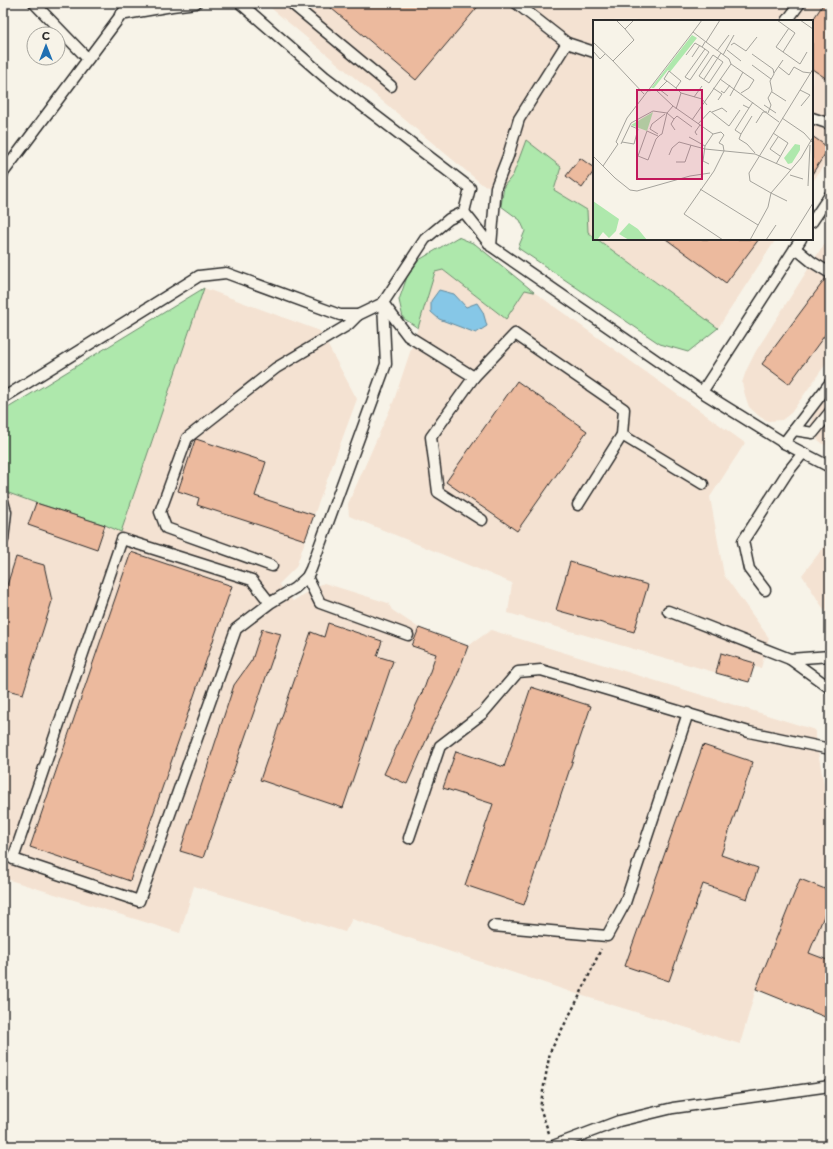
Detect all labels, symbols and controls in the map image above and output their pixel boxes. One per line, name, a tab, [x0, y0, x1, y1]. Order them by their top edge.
inset map	[593, 20, 813, 240]
north arrow	[26, 26, 66, 66]
text: С	[42, 27, 50, 44]

